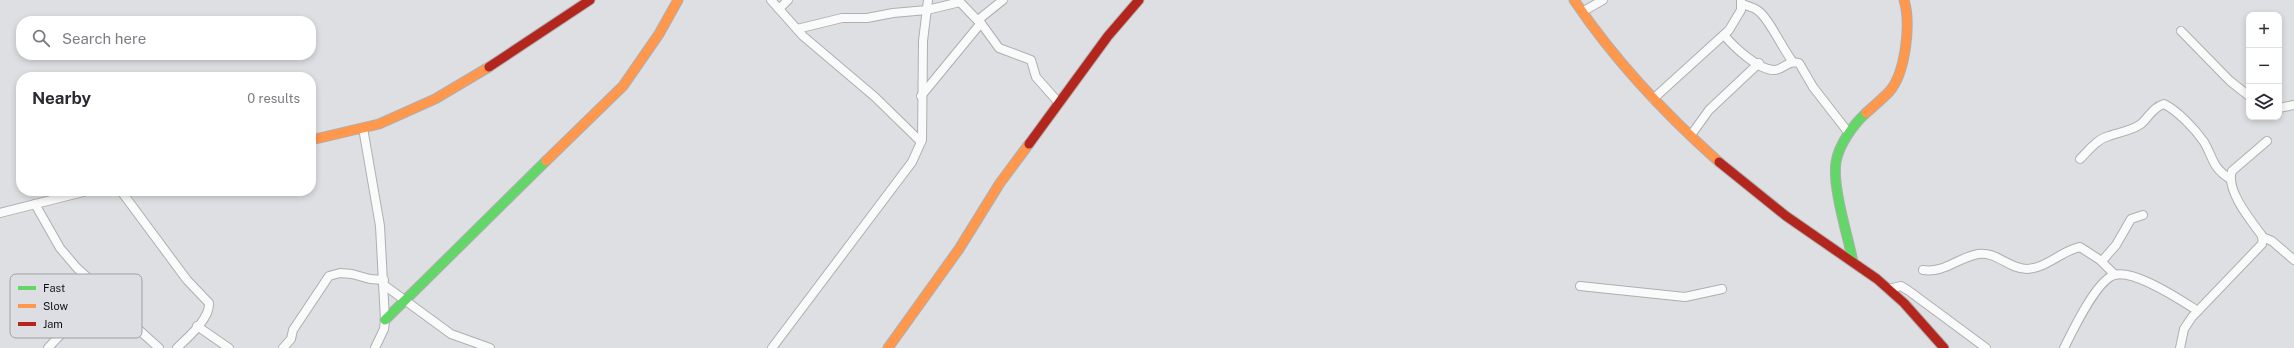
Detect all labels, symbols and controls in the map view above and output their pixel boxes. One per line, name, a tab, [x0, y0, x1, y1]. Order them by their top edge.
map controls	[2246, 12, 2282, 120]
button: +	[2246, 12, 2282, 48]
search box	[16, 16, 316, 60]
icon: search	[30, 27, 52, 49]
text: Search here	[62, 30, 146, 47]
button: −	[2246, 48, 2282, 84]
button: layers	[2246, 84, 2282, 120]
text: Nearby	[32, 88, 91, 108]
text: 0 results	[247, 91, 300, 106]
legend	[10, 274, 142, 338]
text: Fast	[43, 282, 65, 294]
text: Slow	[43, 300, 69, 312]
text: Jam	[43, 318, 63, 330]

